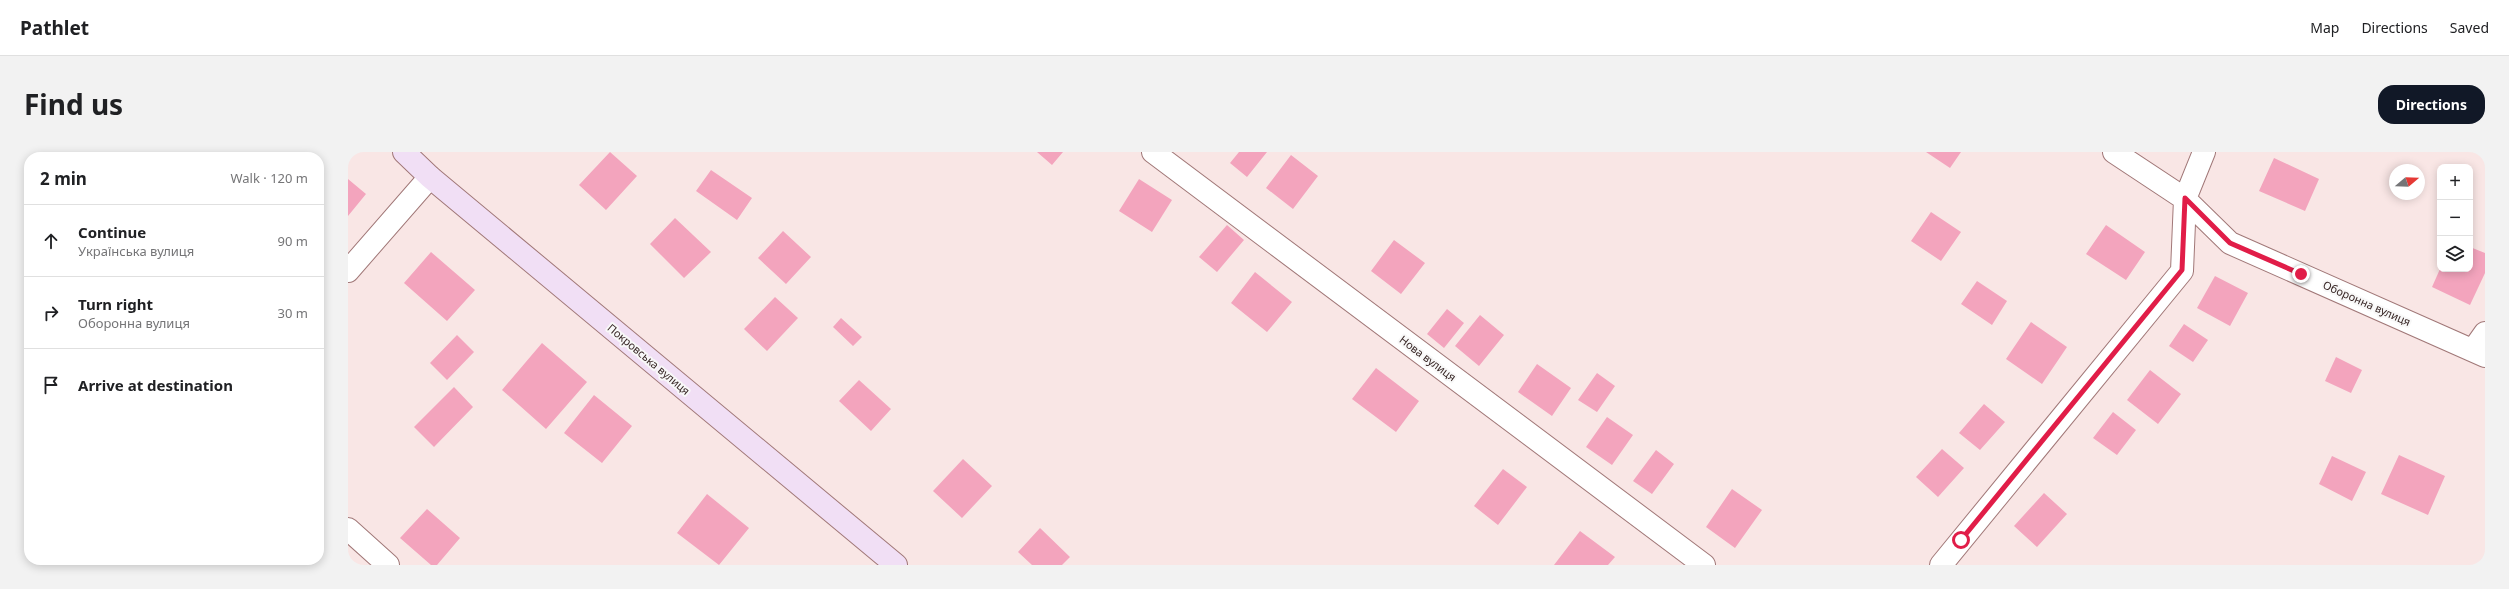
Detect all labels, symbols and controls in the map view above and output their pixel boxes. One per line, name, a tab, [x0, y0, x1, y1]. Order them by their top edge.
text: Pathlet	[20, 15, 89, 41]
text: Map	[2310, 18, 2339, 37]
text: Directions	[2361, 18, 2428, 37]
text: Saved	[2450, 18, 2489, 37]
text: Find us	[24, 85, 123, 123]
button: Directions	[2378, 85, 2485, 124]
north arrow	[2389, 164, 2425, 200]
map controls	[2437, 164, 2473, 272]
button: +	[2437, 164, 2473, 200]
text: 2 min	[40, 167, 87, 190]
text: Walk · 120 m	[230, 169, 308, 187]
button: −	[2437, 200, 2473, 236]
text: Continue	[78, 222, 146, 242]
icon: ahead	[40, 230, 62, 252]
text: 90 m	[278, 232, 308, 250]
button: layers	[2437, 236, 2473, 272]
text: Українська вулиця	[78, 242, 194, 260]
route end	[2292, 265, 2310, 283]
street label: Оборонна вулиця	[2321, 277, 2413, 329]
text: Turn right	[78, 294, 153, 314]
icon: right	[40, 302, 62, 324]
text: 30 m	[278, 304, 308, 322]
text: Оборонна вулиця	[78, 314, 190, 332]
street label: Покровська вулиця	[605, 320, 693, 398]
street label: Нова вулиця	[1397, 332, 1459, 384]
icon: arrive	[40, 374, 62, 396]
text: Arrive at destination	[78, 375, 233, 395]
route start	[1952, 531, 1970, 549]

